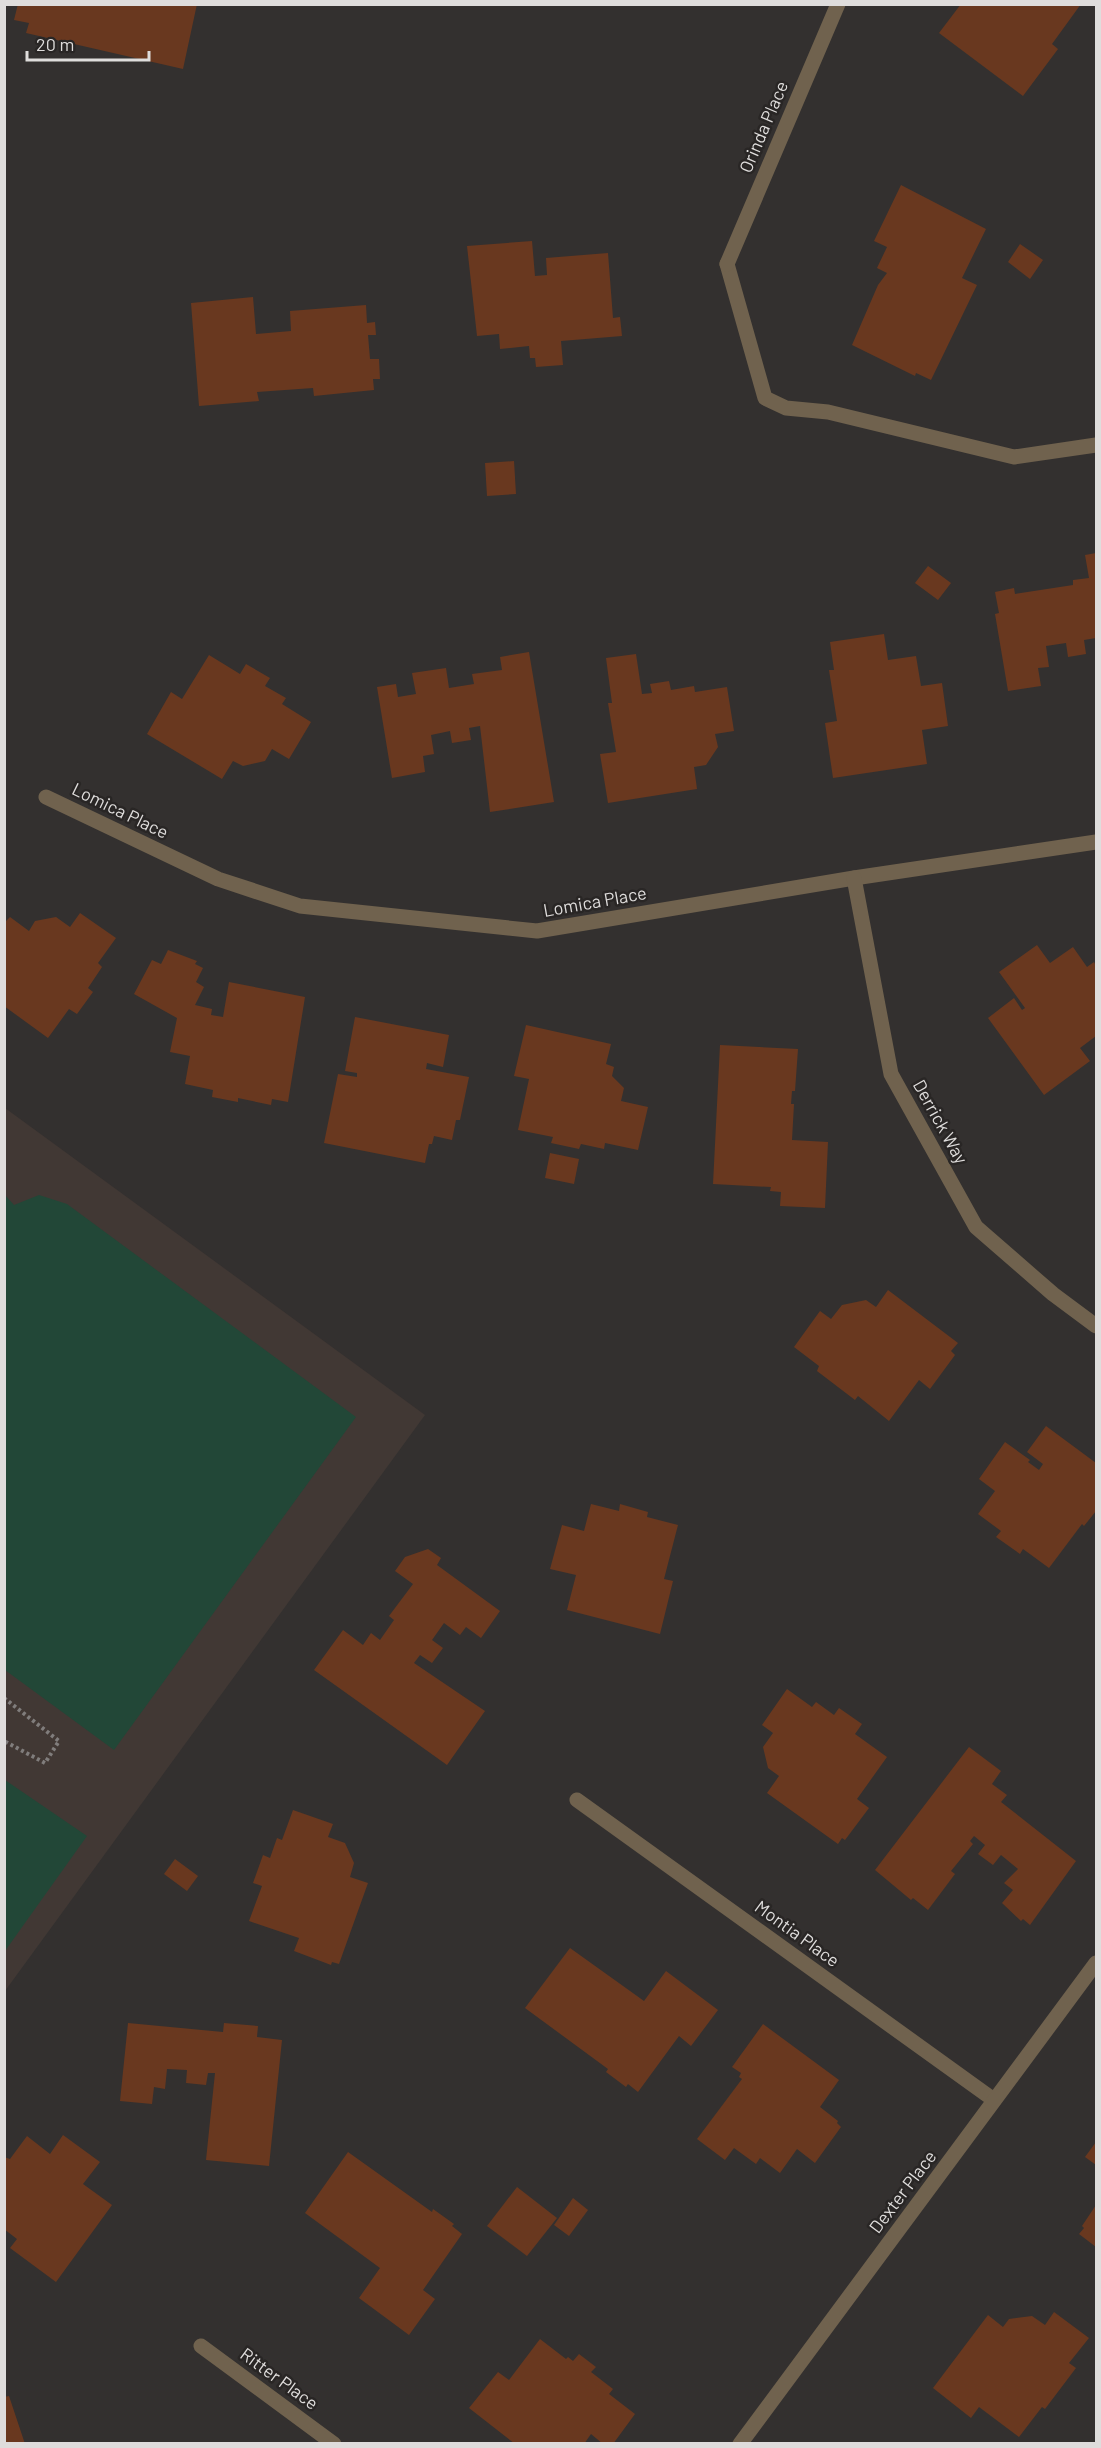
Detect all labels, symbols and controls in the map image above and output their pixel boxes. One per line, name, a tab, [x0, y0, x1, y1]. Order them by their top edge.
scale bar	[27, 24, 148, 62]
text: 20 m	[36, 33, 74, 55]
street label: Orinda Place	[734, 77, 792, 176]
street label: Lomica Place	[69, 777, 172, 843]
street label: Lomica Place	[541, 881, 648, 921]
street label: Derrick Way	[909, 1076, 973, 1167]
street label: Montia Place	[751, 1895, 844, 1971]
street label: Dexter Place	[864, 2146, 940, 2237]
street label: Ritter Place	[236, 2343, 323, 2414]

